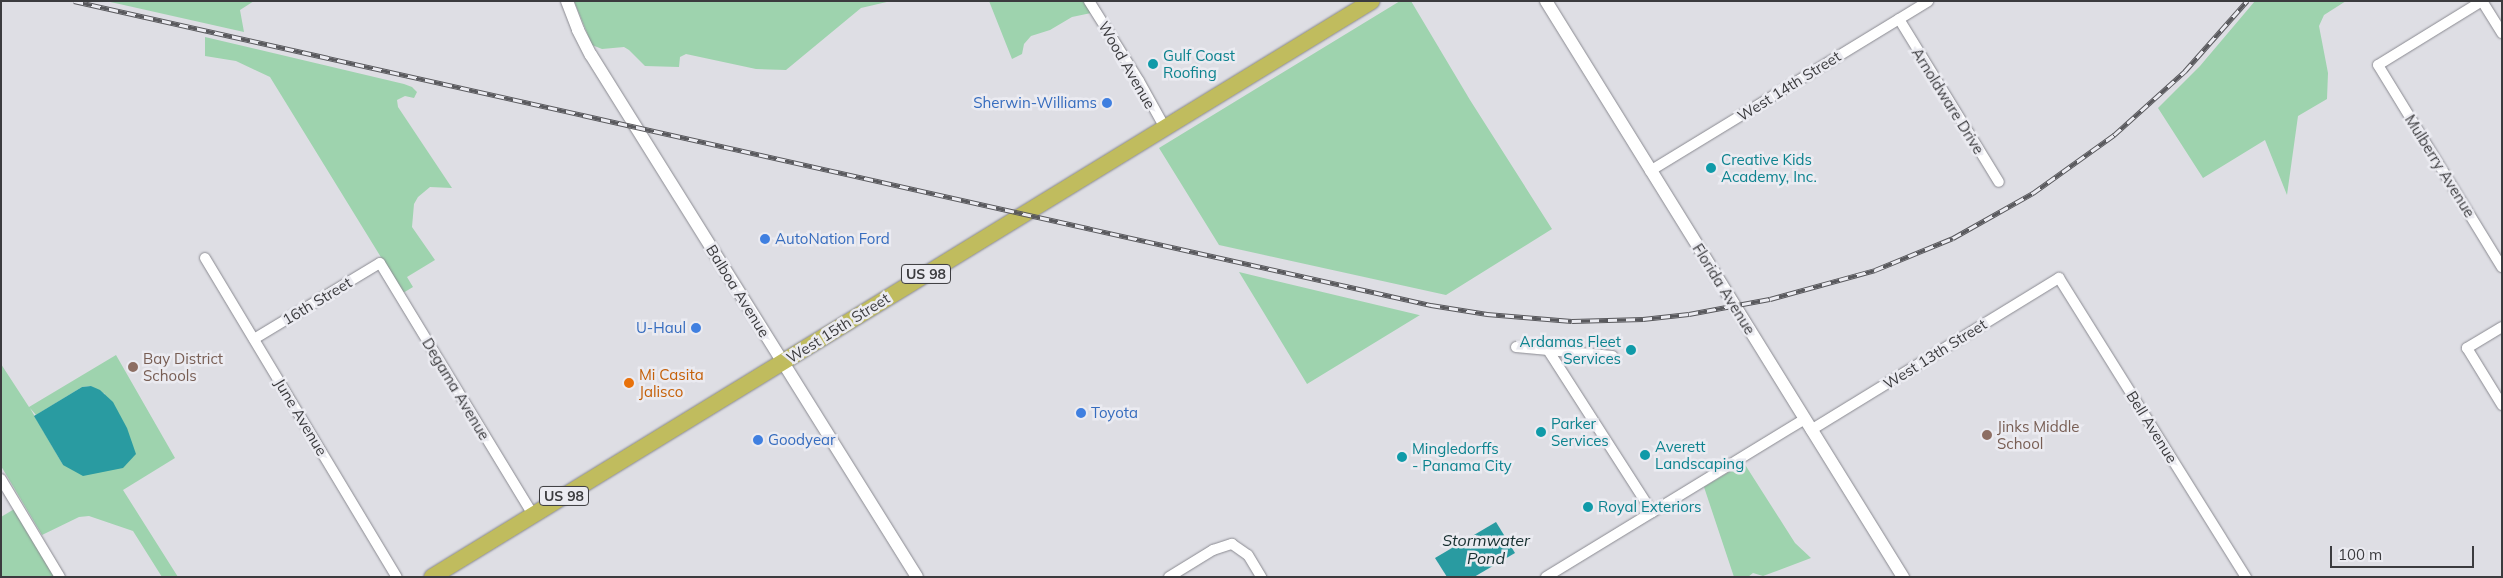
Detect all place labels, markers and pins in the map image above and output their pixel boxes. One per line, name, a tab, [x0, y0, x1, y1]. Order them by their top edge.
place label: Gulf Coast Roofing	[1163, 46, 1235, 81]
marker: Gulf Coast Roofing	[1147, 58, 1159, 70]
place label: Sherwin-Williams	[973, 94, 1097, 112]
marker: Sherwin-Williams	[1101, 97, 1113, 109]
place label: Creative Kids Academy, Inc.	[1721, 150, 1817, 185]
marker: Creative Kids Academy, Inc.	[1705, 162, 1717, 174]
place label: AutoNation Ford	[775, 230, 890, 248]
marker: AutoNation Ford	[759, 233, 771, 245]
place label: U-Haul	[636, 319, 686, 337]
marker: U-Haul	[690, 322, 702, 334]
place label: Ardamas Fleet Services	[1520, 332, 1621, 367]
marker: Ardamas Fleet Services	[1625, 344, 1637, 356]
place label: Bay District Schools	[143, 349, 223, 384]
marker: Bay District Schools	[127, 361, 139, 373]
place label: Mi Casita Jalisco	[639, 365, 704, 400]
marker: Mi Casita Jalisco	[623, 377, 635, 389]
place label: Toyota	[1091, 404, 1138, 422]
marker: Toyota	[1075, 407, 1087, 419]
place label: Parker Services	[1551, 414, 1609, 449]
place label: Jinks Middle School	[1997, 417, 2079, 452]
marker: Parker Services	[1535, 426, 1547, 438]
marker: Jinks Middle School	[1981, 429, 1993, 441]
place label: Goodyear	[768, 431, 836, 449]
marker: Goodyear	[752, 434, 764, 446]
place label: Averett Landscaping	[1655, 437, 1744, 472]
place label: Mingledorffs - Panama City	[1412, 439, 1512, 474]
marker: Averett Landscaping	[1639, 449, 1651, 461]
marker: Mingledorffs - Panama City	[1396, 451, 1408, 463]
place label: Royal Exteriors	[1598, 498, 1702, 516]
marker: Royal Exteriors	[1582, 501, 1594, 513]

